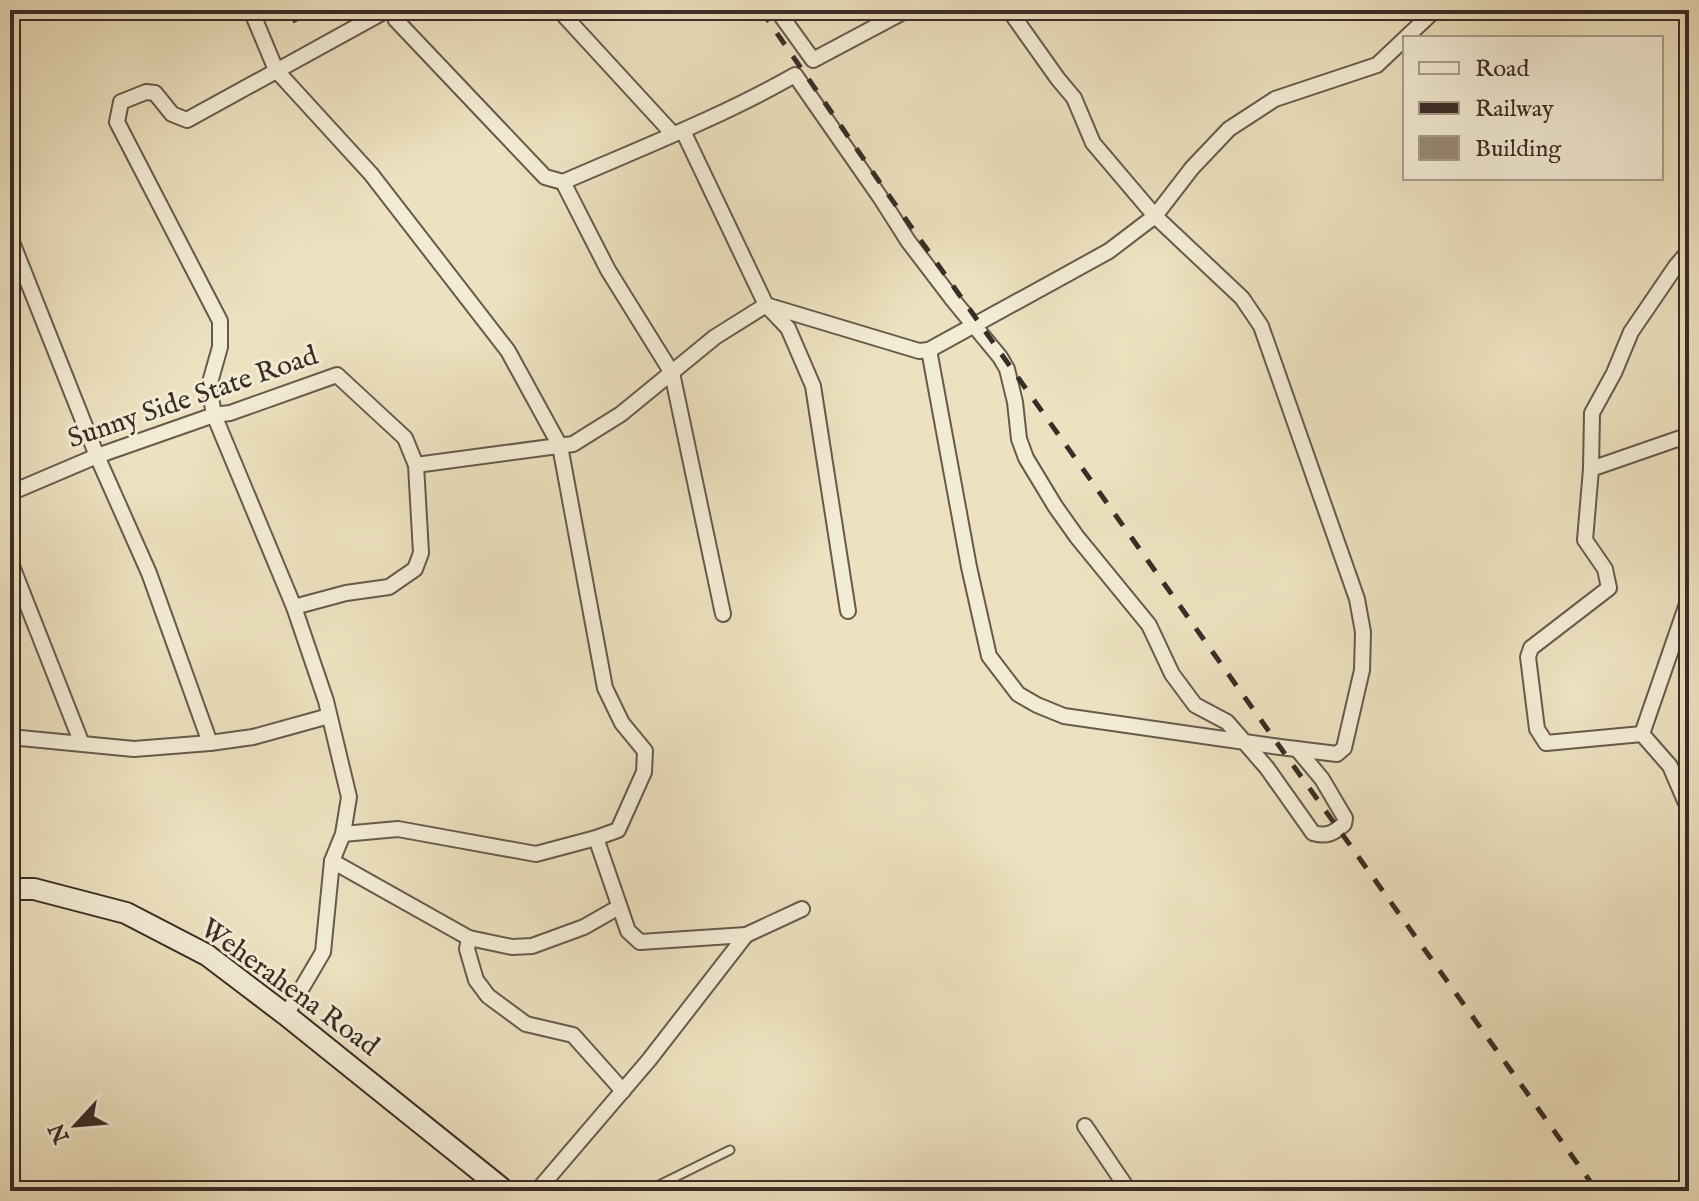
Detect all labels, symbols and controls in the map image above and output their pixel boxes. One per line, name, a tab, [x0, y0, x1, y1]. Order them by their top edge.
legend	[1403, 36, 1663, 180]
text: Road	[1475, 54, 1529, 85]
text: Railway	[1475, 94, 1554, 125]
text: Building	[1475, 134, 1562, 165]
street label: Sunny Side State Road	[63, 339, 323, 457]
street label: Weherahena Road	[193, 911, 385, 1065]
north arrow	[36, 1085, 116, 1165]
text: N	[43, 1118, 77, 1148]

